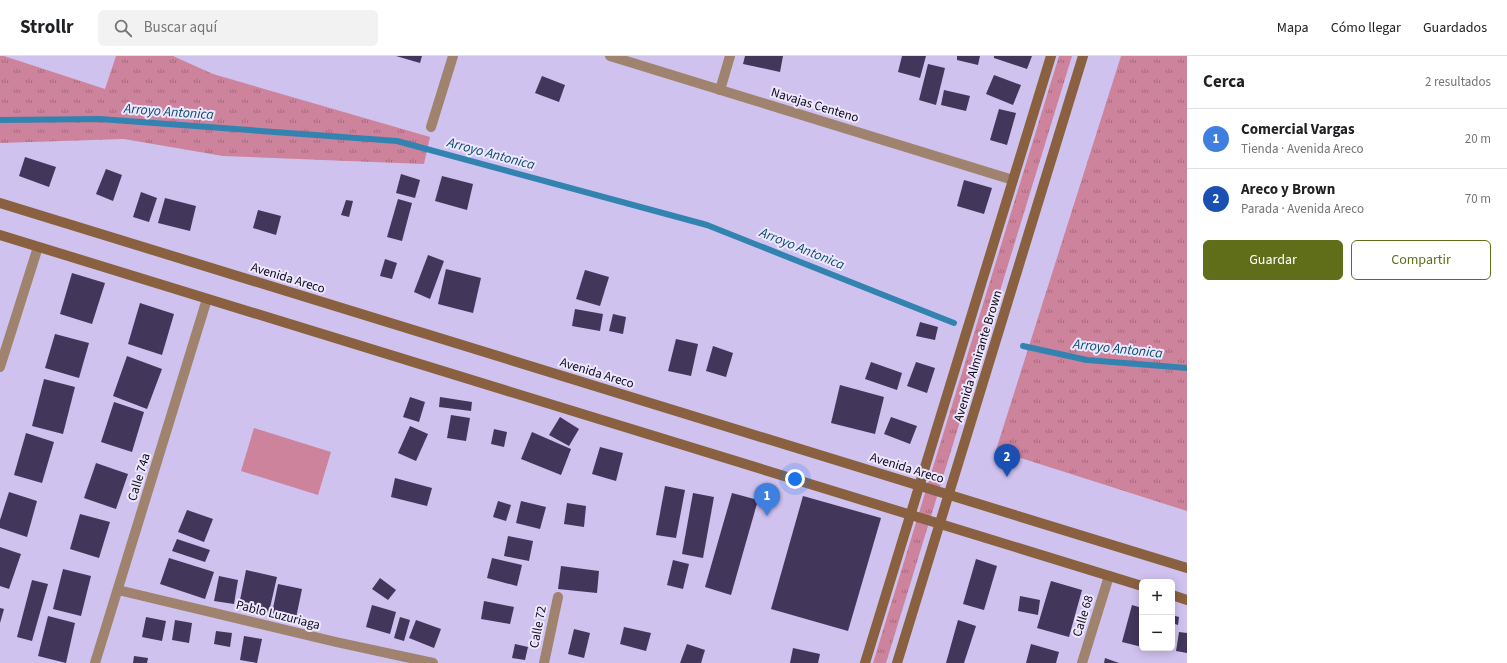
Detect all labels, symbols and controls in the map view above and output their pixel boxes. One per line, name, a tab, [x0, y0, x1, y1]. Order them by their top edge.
search box	[98, 10, 378, 46]
text: Strollr	[20, 14, 74, 41]
icon: search	[112, 17, 134, 39]
text: Buscar aquí	[144, 17, 217, 38]
text: Mapa	[1277, 18, 1309, 38]
text: Cómo llegar	[1331, 18, 1401, 38]
text: Guardados	[1423, 18, 1487, 38]
text: Cerca	[1203, 70, 1245, 94]
text: 2 resultados	[1425, 73, 1491, 91]
street label: Navajas Centeno	[769, 83, 861, 127]
water label: Arroyo Antonica	[122, 99, 215, 125]
text: Comercial Vargas	[1241, 119, 1355, 140]
text: 1	[1213, 130, 1219, 148]
text: 20 m	[1465, 130, 1491, 148]
water label: Arroyo Antonica	[444, 132, 538, 175]
text: Tienda · Avenida Areco	[1241, 140, 1364, 158]
text: Areco y Brown	[1241, 179, 1335, 200]
text: 2	[1213, 190, 1219, 208]
text: 70 m	[1465, 190, 1491, 208]
text: Parada · Avenida Areco	[1241, 200, 1364, 218]
water label: Arroyo Antonica	[756, 222, 848, 275]
button: Guardar	[1203, 240, 1343, 280]
button: Compartir	[1351, 240, 1491, 280]
street label: Avenida Areco	[249, 258, 327, 298]
street label: Avenida Almirante Brown	[949, 288, 1007, 424]
water label: Arroyo Antonica	[1071, 334, 1164, 364]
street label: Avenida Areco	[558, 353, 636, 393]
pin: 2	[994, 444, 1020, 477]
street label: Avenida Areco	[868, 448, 946, 488]
street label: Calle 74a	[123, 451, 155, 503]
your location	[785, 469, 805, 489]
pin: 1	[754, 483, 780, 516]
map controls	[1139, 579, 1175, 651]
button: +	[1139, 579, 1175, 615]
street label: Calle 68	[1068, 593, 1098, 639]
street label: Pablo Luzuriaga	[234, 596, 322, 634]
street label: Calle 72	[525, 604, 551, 650]
button: −	[1139, 615, 1175, 651]

